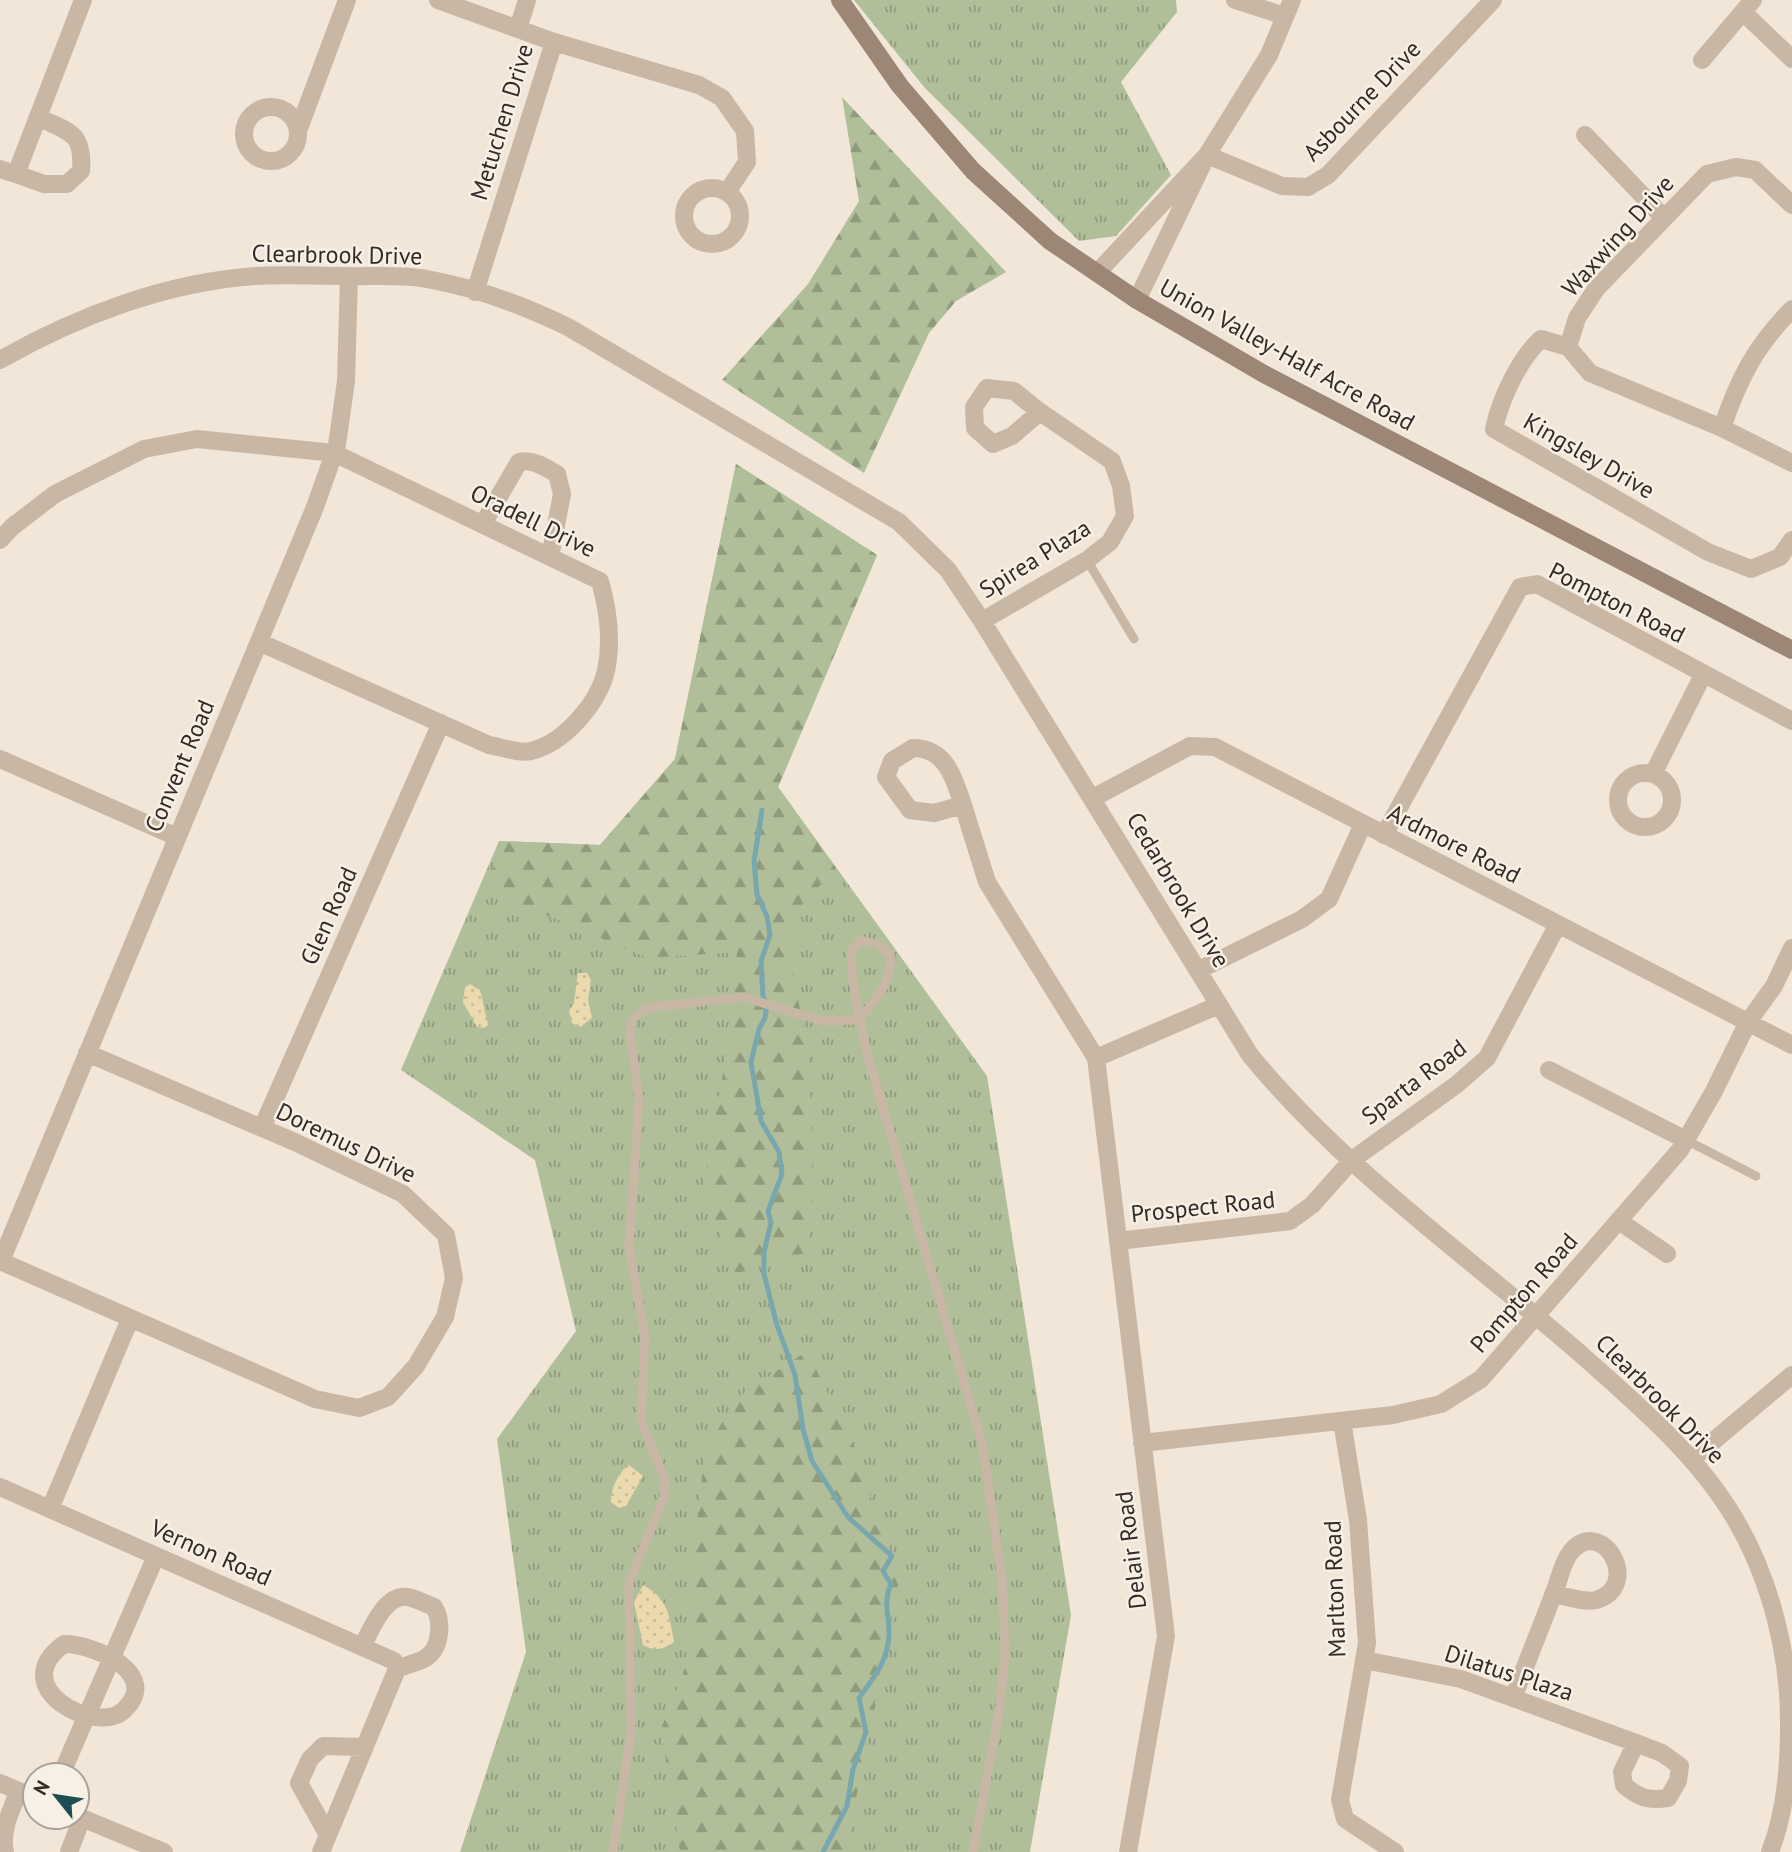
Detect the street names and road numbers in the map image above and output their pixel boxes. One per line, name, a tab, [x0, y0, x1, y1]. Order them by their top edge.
street label: Asbourne Drive	[1296, 34, 1427, 168]
street label: Metuchen Drive	[463, 40, 540, 204]
street label: Waxwing Drive	[1555, 168, 1680, 303]
street label: Clearbrook Drive	[251, 238, 423, 271]
street label: Union Valley-Half Acre Road	[1154, 271, 1420, 438]
street label: Kingsley Drive	[1518, 406, 1660, 506]
street label: Oradell Drive	[465, 477, 601, 564]
street label: Spirea Plaza	[973, 512, 1096, 605]
street label: Pompton Road	[1544, 555, 1691, 650]
street label: Convent Road	[138, 695, 221, 837]
street label: Ardmore Road	[1383, 797, 1526, 890]
street label: Cedarbrook Drive	[1120, 806, 1237, 973]
street label: Glen Road	[293, 862, 364, 970]
street label: Sparta Road	[1355, 1032, 1472, 1131]
street label: Doremus Drive	[271, 1095, 421, 1190]
street label: Prospect Road	[1129, 1184, 1277, 1229]
street label: Pompton Road	[1463, 1226, 1584, 1359]
street label: Clearbrook Drive	[1589, 1327, 1732, 1470]
street label: Delair Road	[1108, 1489, 1153, 1611]
street label: Vernon Road	[145, 1512, 276, 1593]
street label: Marlton Road	[1317, 1520, 1352, 1658]
street label: Dilatus Plaza	[1441, 1637, 1577, 1708]

